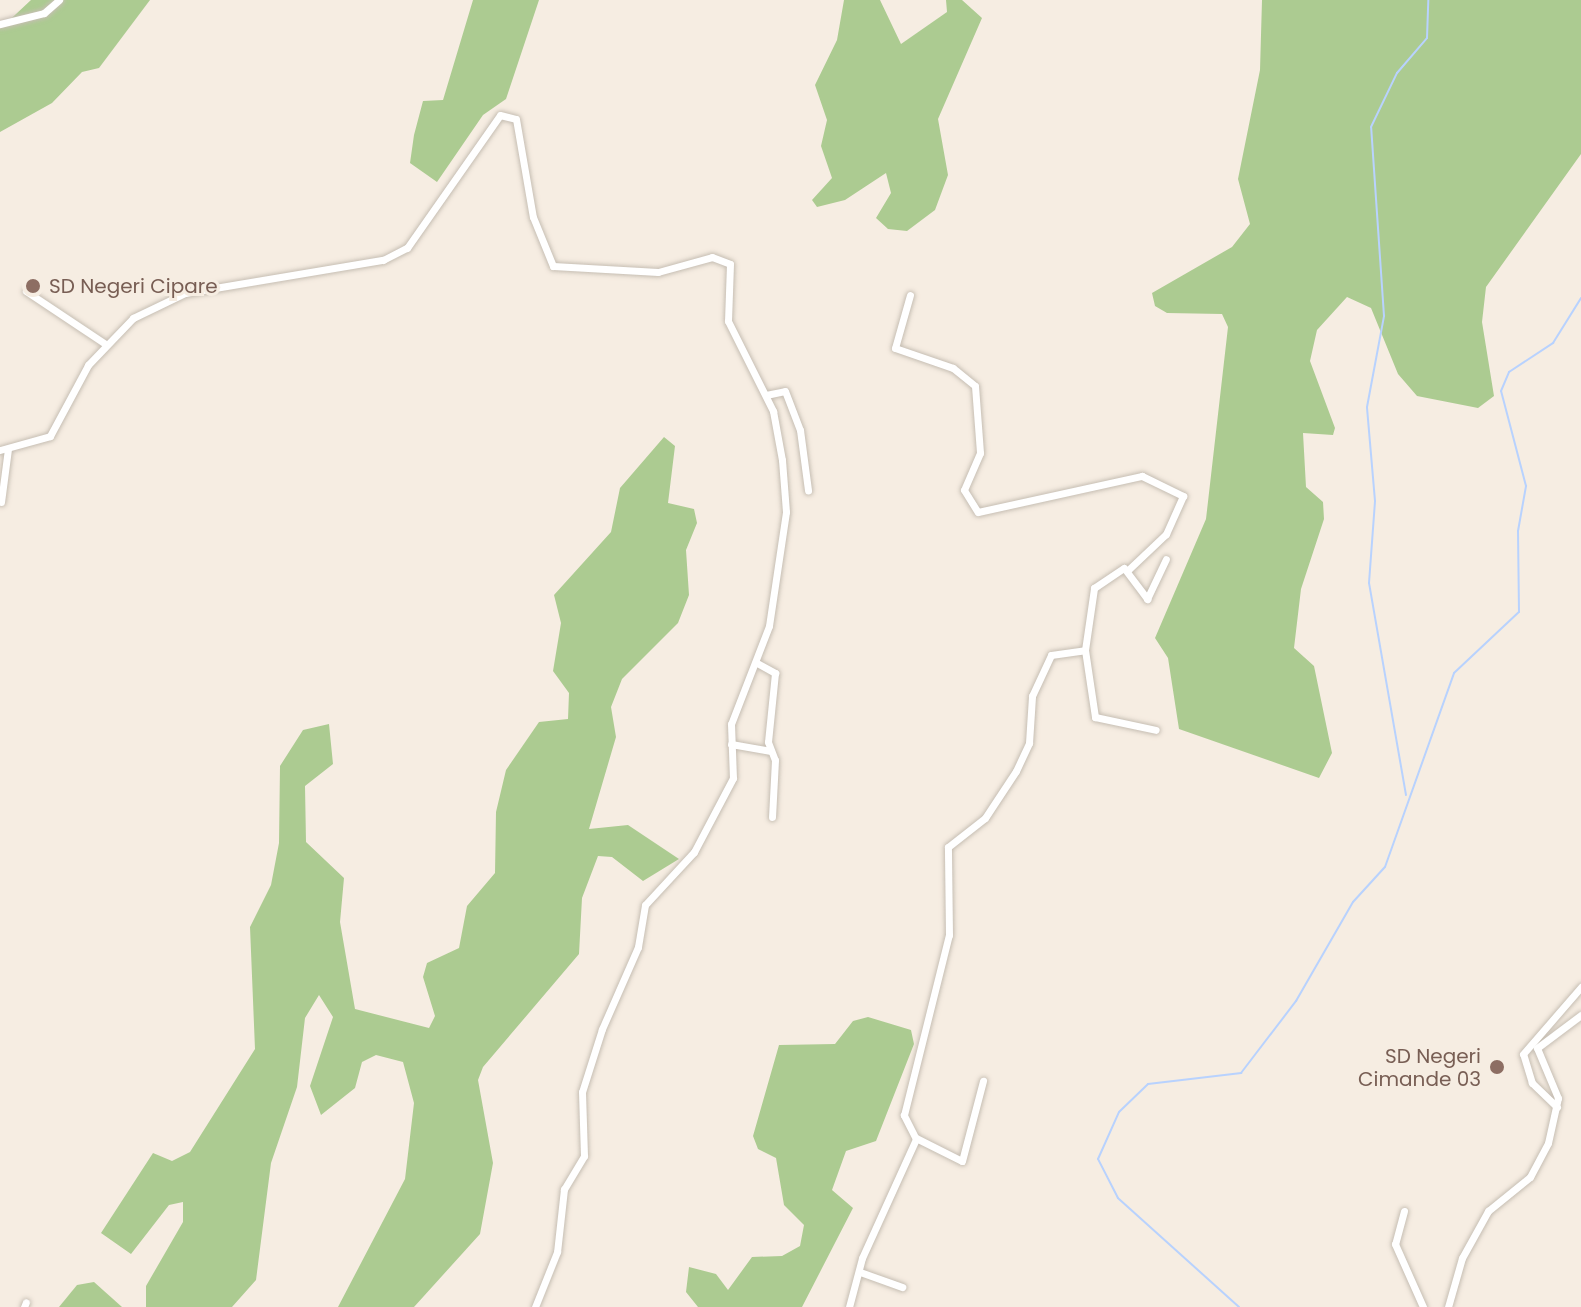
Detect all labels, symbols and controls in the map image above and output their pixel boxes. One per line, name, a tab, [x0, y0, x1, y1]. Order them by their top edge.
place label: SD Negeri Cipare	[49, 274, 218, 298]
marker: SD Negeri Cipare	[24, 277, 42, 295]
place label: SD Negeri Cimande 03	[1358, 1044, 1481, 1091]
marker: SD Negeri Cimande 03	[1488, 1058, 1506, 1076]

